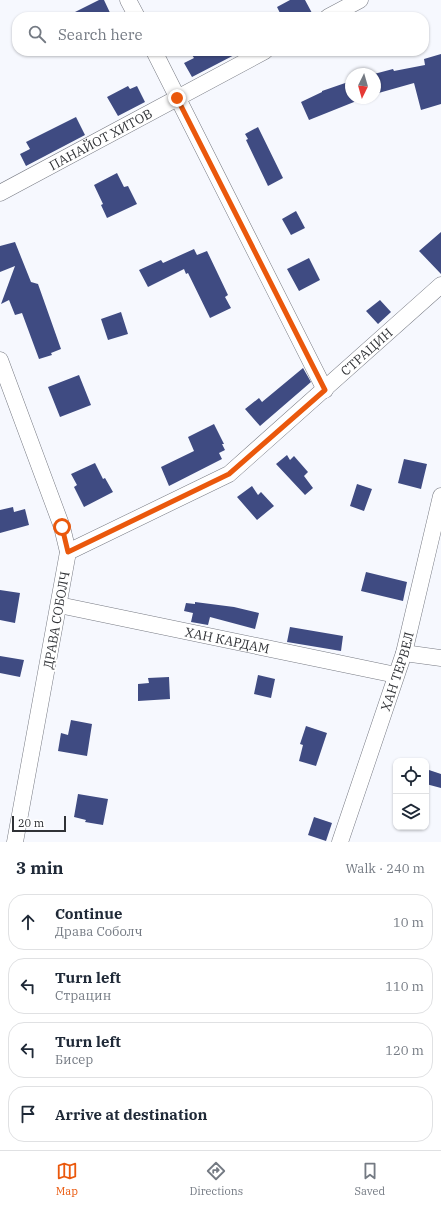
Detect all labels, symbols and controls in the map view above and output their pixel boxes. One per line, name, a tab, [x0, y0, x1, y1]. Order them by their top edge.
search box	[12, 12, 429, 56]
icon: search	[26, 23, 48, 45]
text: Search here	[58, 25, 143, 44]
north arrow	[345, 68, 381, 104]
route end	[168, 89, 186, 107]
street label: ПАНАЙОТ ХИТОВ	[46, 105, 155, 174]
street label: СТРАЦИН	[337, 324, 396, 380]
route start	[53, 518, 71, 536]
street label: ДРАВА СОБОЛЧ	[40, 570, 73, 670]
street label: ХАН КАРДАМ	[184, 623, 271, 658]
street label: ХАН ТЕРВЕЛ	[377, 630, 418, 713]
map controls	[393, 758, 429, 830]
button: locate	[393, 758, 429, 794]
button: layers	[393, 794, 429, 830]
scale bar	[12, 814, 66, 833]
text: 20 m	[18, 816, 44, 830]
text: 3 min	[16, 857, 64, 879]
text: Walk · 240 m	[346, 860, 425, 877]
text: Continue	[55, 904, 122, 923]
icon: ahead	[17, 911, 39, 933]
text: 10 m	[393, 914, 424, 931]
text: Драва Соболч	[55, 923, 143, 940]
text: Turn left	[55, 968, 121, 987]
icon: left	[17, 975, 39, 997]
text: 110 m	[385, 978, 424, 995]
text: Страцин	[55, 987, 111, 1004]
text: Turn left	[55, 1032, 121, 1051]
icon: left	[17, 1039, 39, 1061]
text: 120 m	[385, 1042, 424, 1059]
text: Бисер	[55, 1051, 93, 1068]
icon: arrive	[17, 1103, 39, 1125]
text: Arrive at destination	[55, 1105, 207, 1124]
tab: Map	[56, 1160, 78, 1198]
tab: Directions	[189, 1160, 243, 1198]
tab: Saved	[354, 1160, 385, 1198]

